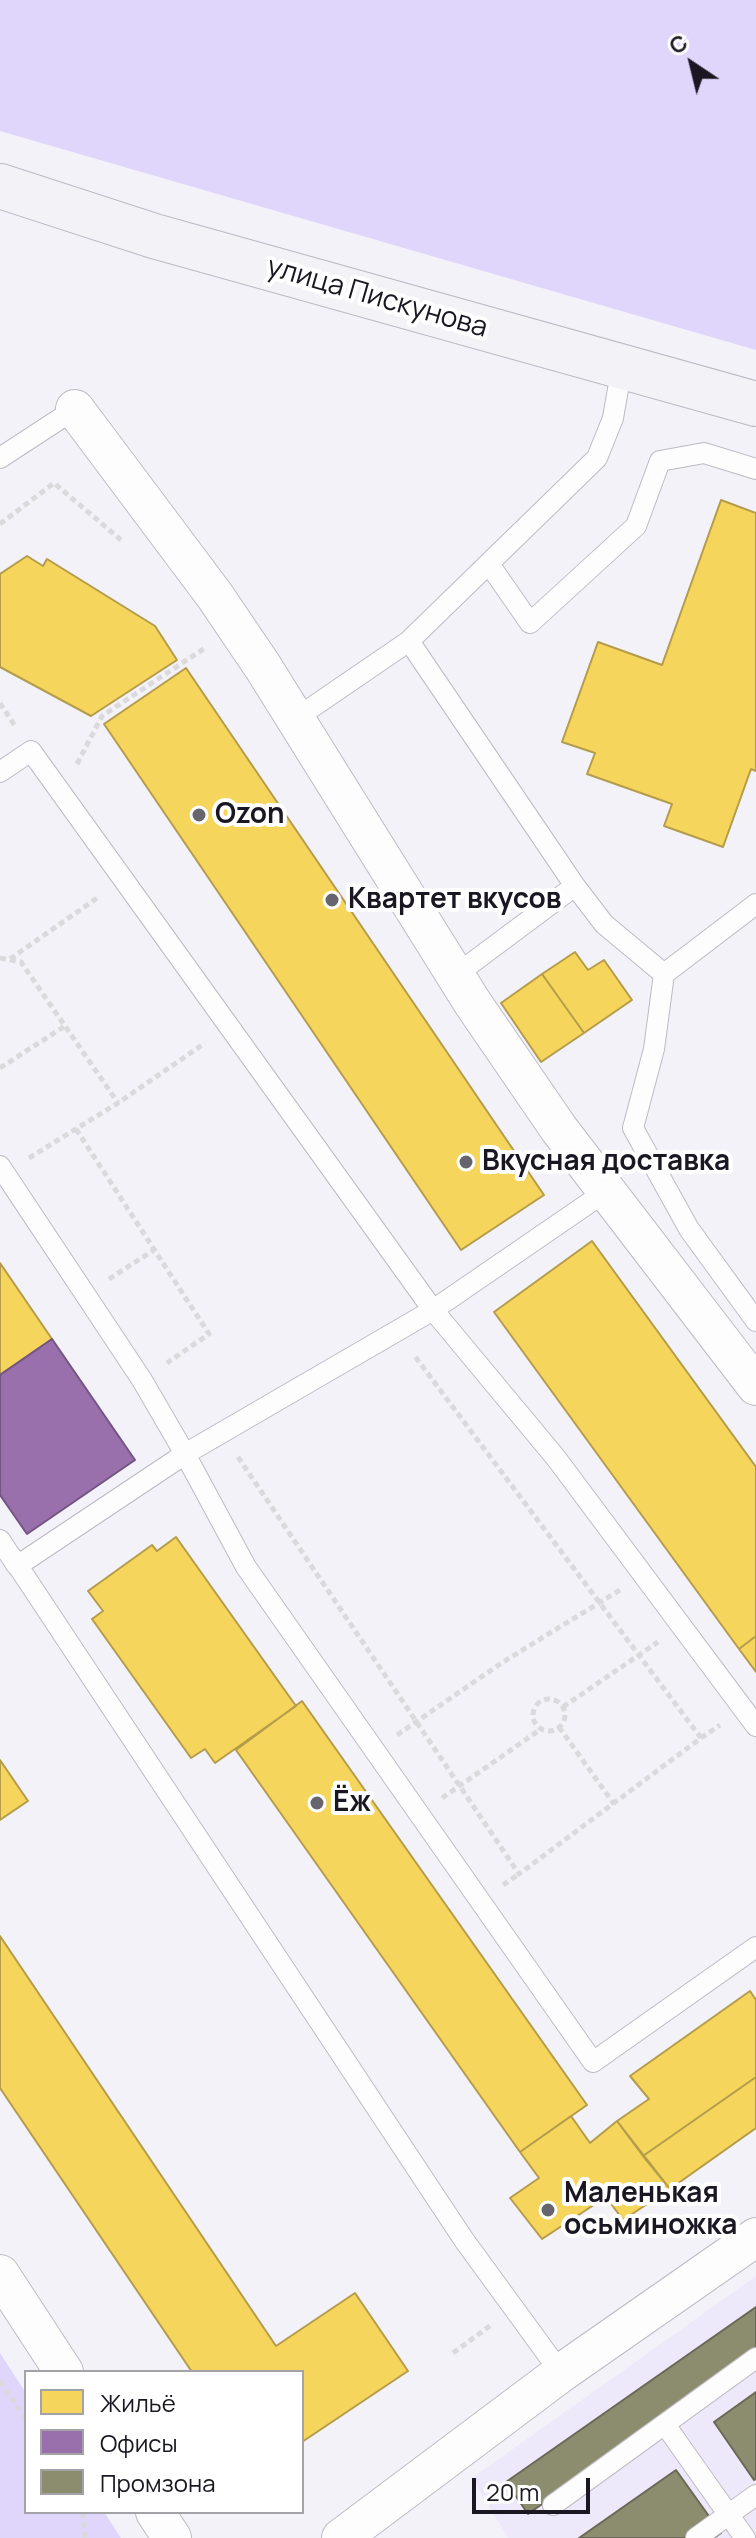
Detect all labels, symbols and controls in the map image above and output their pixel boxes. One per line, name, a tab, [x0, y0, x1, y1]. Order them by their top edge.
north arrow	[652, 24, 732, 104]
text: С	[663, 27, 693, 61]
street label: улица Пискунова	[263, 250, 491, 346]
place label: Ozon	[215, 798, 285, 832]
marker: Ozon	[190, 806, 208, 824]
place label: Квартет вкусов	[348, 883, 561, 917]
marker: Квартет вкусов	[323, 891, 341, 909]
place label: Вкусная доставка	[482, 1145, 730, 1179]
marker: Вкусная доставка	[457, 1153, 475, 1171]
place label: Ёж	[333, 1786, 371, 1820]
marker: Ёж	[308, 1794, 326, 1812]
place label: Маленькая осьминожка	[564, 2177, 738, 2243]
marker: Маленькая осьминожка	[539, 2201, 557, 2219]
legend	[24, 2370, 304, 2514]
text: Жильё	[100, 2386, 176, 2419]
text: Офисы	[100, 2426, 178, 2459]
scale bar	[476, 2462, 594, 2512]
text: Промзона	[100, 2466, 215, 2499]
text: 20 m	[486, 2475, 539, 2508]

